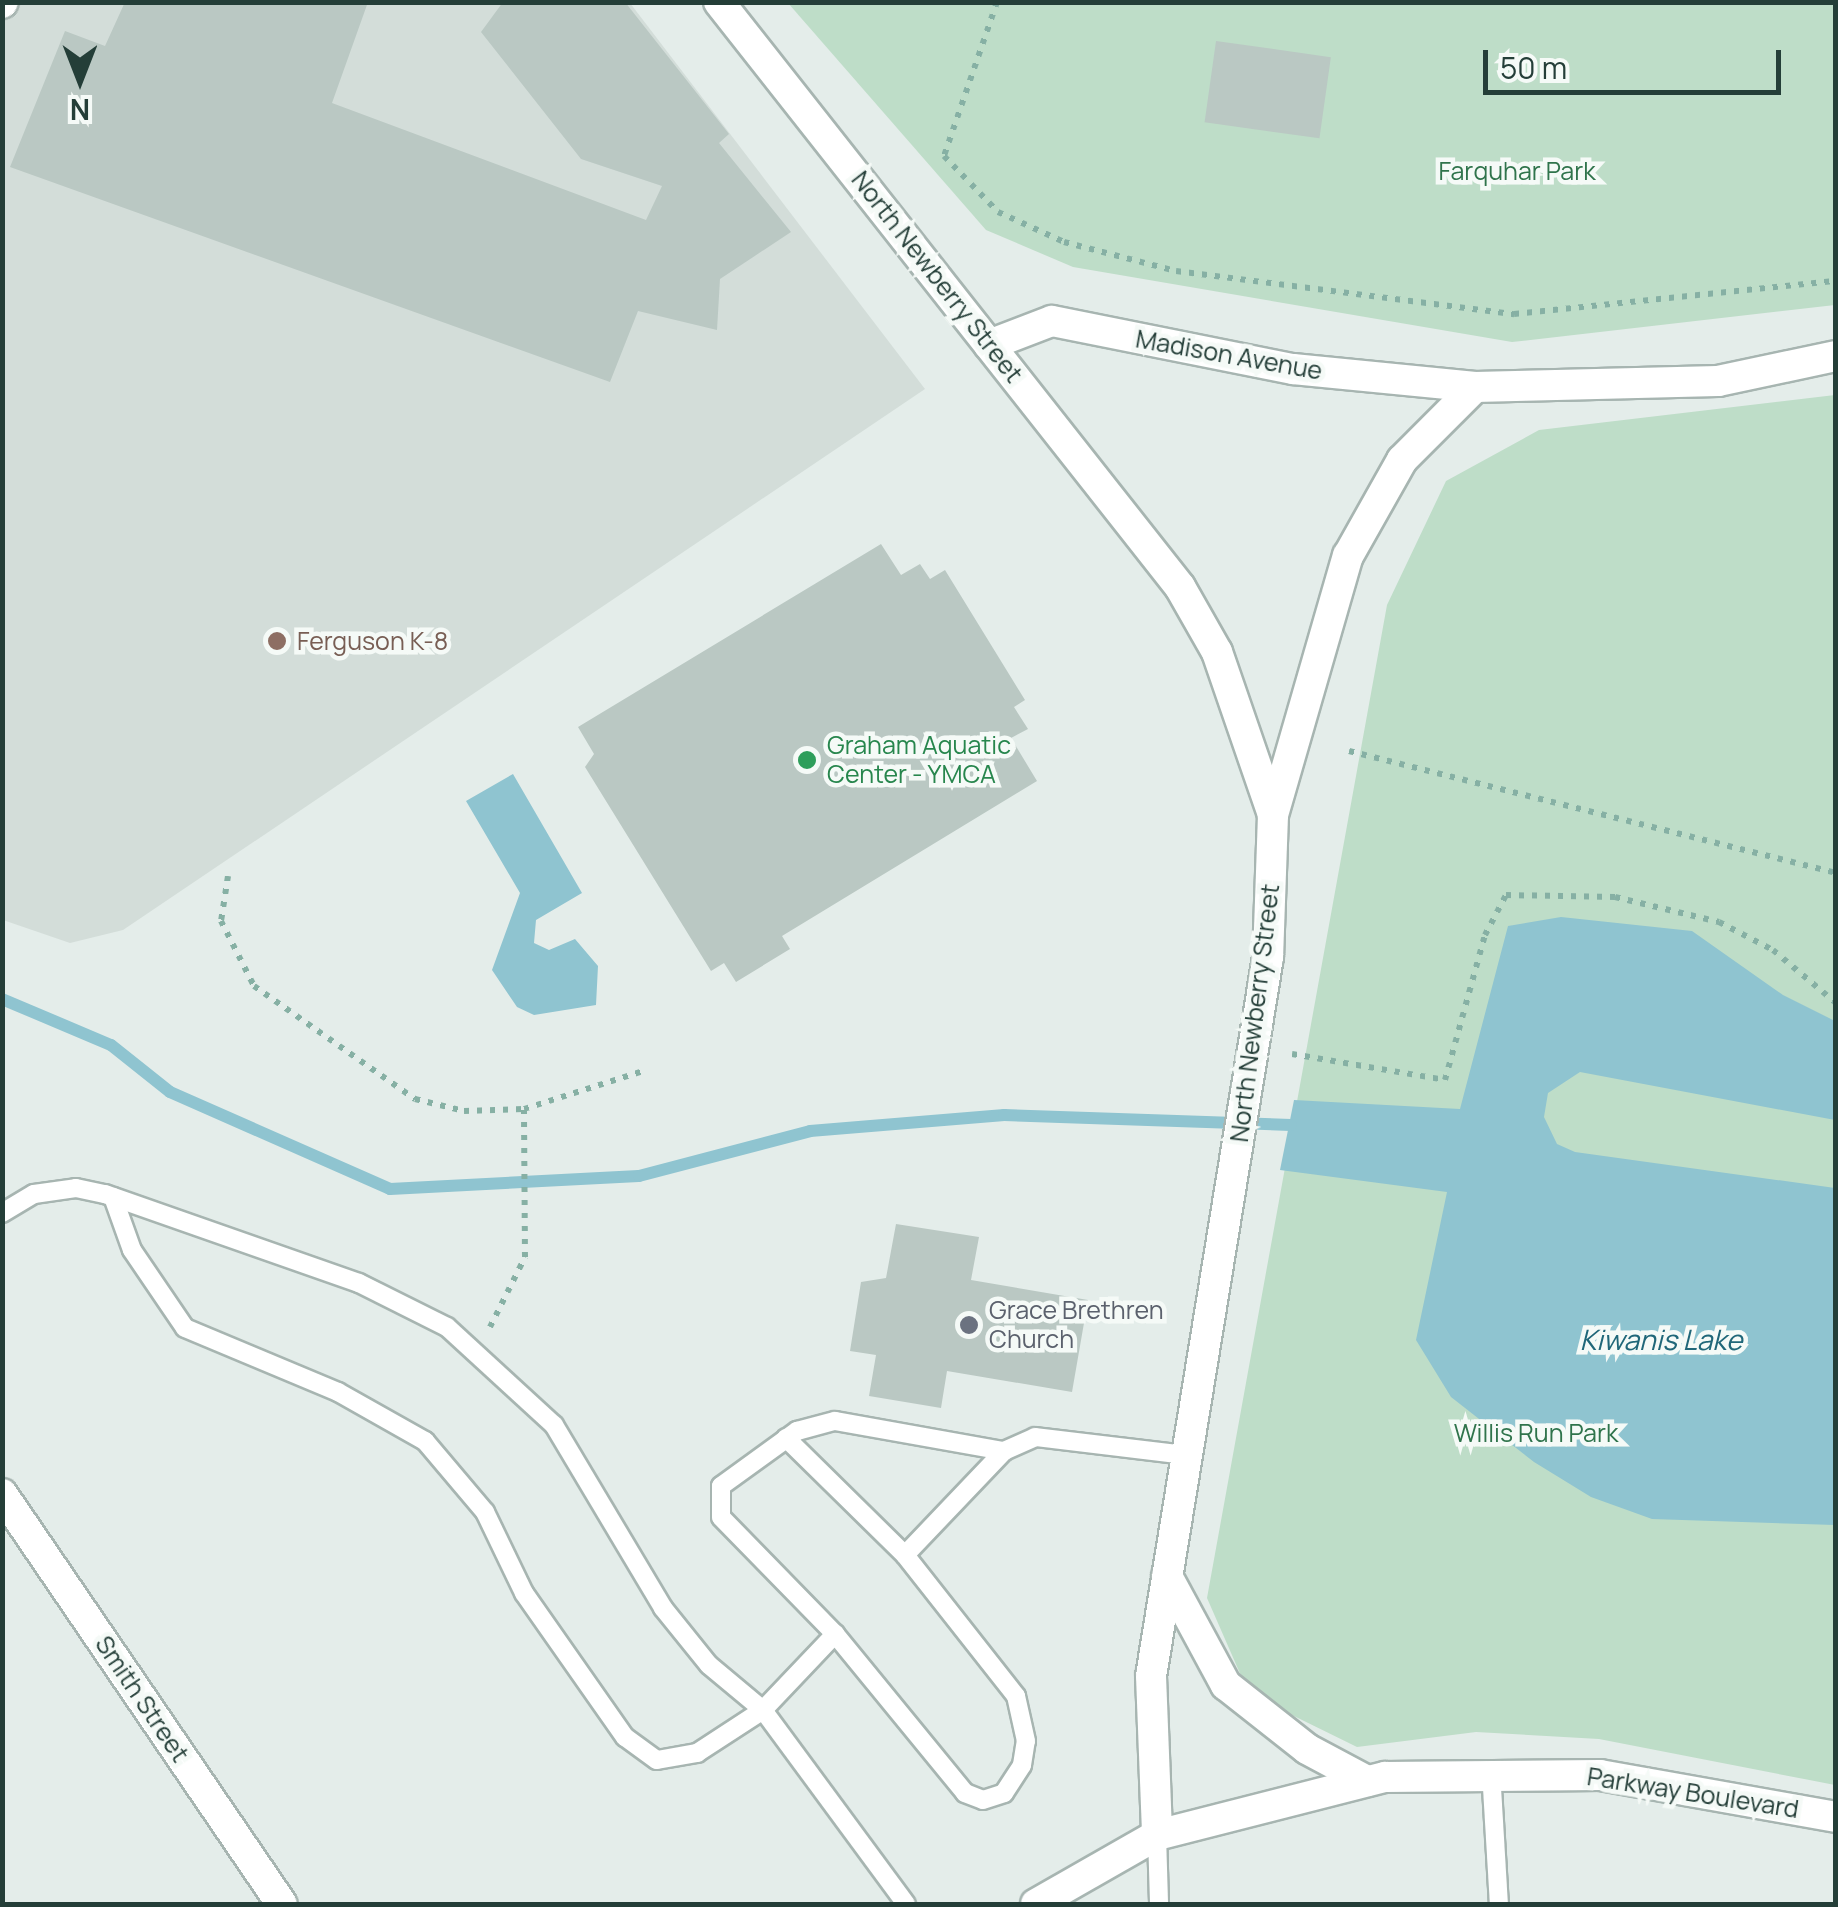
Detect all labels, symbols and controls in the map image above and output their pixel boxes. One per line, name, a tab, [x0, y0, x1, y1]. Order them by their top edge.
north arrow	[30, 30, 130, 130]
scale bar	[1488, 30, 1786, 92]
text: 50 m	[1500, 47, 1567, 88]
text: N	[70, 91, 90, 129]
park label: Farquhar Park	[1438, 156, 1596, 186]
street label: North Newberry Street	[845, 165, 1029, 389]
street label: Madison Avenue	[1133, 324, 1325, 386]
place label: Ferguson K-8	[297, 626, 448, 656]
marker: Ferguson K-8	[266, 630, 288, 652]
place label: Graham Aquatic Center - YMCA	[827, 731, 1011, 790]
marker: Graham Aquatic Center - YMCA	[796, 749, 818, 771]
street label: North Newberry Street	[1224, 882, 1286, 1144]
place label: Grace Brethren Church	[989, 1296, 1164, 1355]
marker: Grace Brethren Church	[958, 1314, 980, 1336]
water label: Kiwanis Lake	[1580, 1322, 1742, 1356]
park label: Willis Run Park	[1454, 1418, 1618, 1448]
street label: Smith Street	[89, 1630, 195, 1768]
street label: Parkway Boulevard	[1585, 1761, 1801, 1825]

